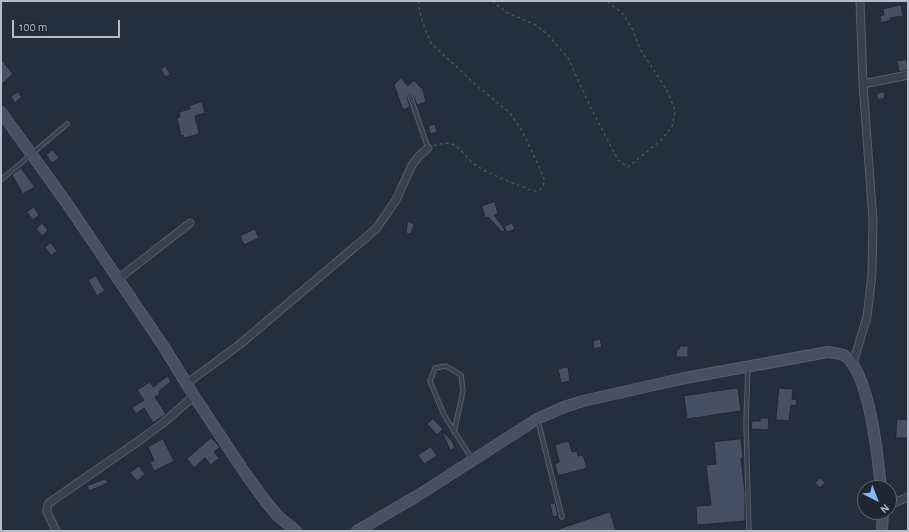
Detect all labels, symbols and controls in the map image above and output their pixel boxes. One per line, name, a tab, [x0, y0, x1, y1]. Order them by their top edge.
scale bar	[14, 12, 122, 38]
text: 100 m	[19, 21, 47, 33]
north arrow	[857, 480, 897, 520]
text: N	[878, 502, 891, 515]

